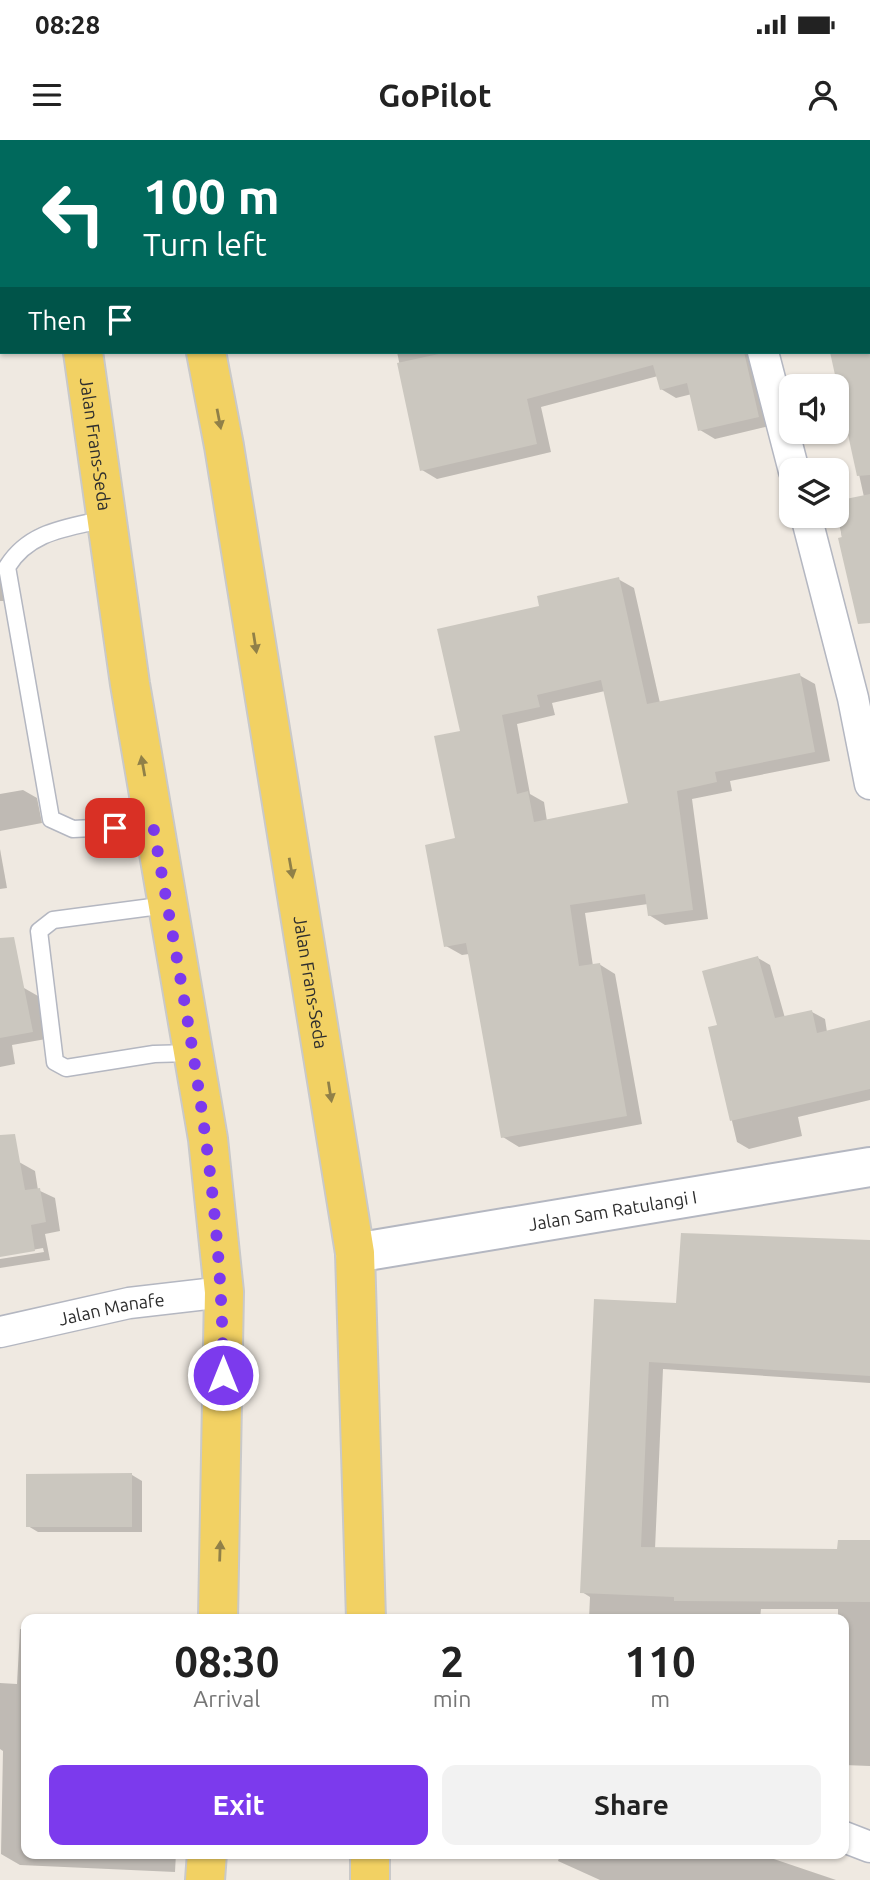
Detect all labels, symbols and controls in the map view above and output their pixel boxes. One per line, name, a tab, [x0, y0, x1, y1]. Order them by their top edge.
text: 08:28	[35, 10, 100, 39]
icon: menu	[28, 76, 66, 114]
icon: person	[804, 76, 842, 114]
text: GoPilot	[378, 77, 492, 113]
icon: left	[28, 168, 119, 259]
text: 100 m	[143, 168, 280, 223]
text: Turn left	[143, 226, 267, 262]
icon: arrive	[101, 301, 139, 339]
text: Then	[28, 306, 87, 335]
map controls	[779, 374, 849, 528]
button: sound	[779, 374, 849, 444]
street label: Jalan Frans-Seda	[77, 376, 115, 512]
one-way arrow	[213, 408, 224, 430]
button: layers	[779, 458, 849, 528]
one-way arrow	[250, 632, 261, 654]
one-way arrow	[137, 755, 148, 777]
pin	[85, 798, 145, 858]
icon: arrive	[96, 809, 134, 847]
one-way arrow	[285, 857, 296, 879]
street label: Jalan Frans-Seda	[290, 914, 332, 1050]
one-way arrow	[325, 1081, 336, 1103]
street label: Jalan Sam Ratulangi I	[527, 1186, 698, 1234]
street label: Jalan Manafe	[56, 1289, 166, 1329]
position arrow	[186, 1338, 260, 1412]
one-way arrow	[215, 1539, 226, 1561]
text: 08:30	[174, 1638, 279, 1685]
text: 2	[440, 1638, 464, 1685]
text: 110	[625, 1638, 696, 1685]
text: Arrival	[193, 1686, 260, 1711]
text: min	[433, 1686, 471, 1711]
text: m	[650, 1686, 670, 1711]
button: Exit	[49, 1765, 428, 1845]
button: Share	[442, 1765, 821, 1845]

